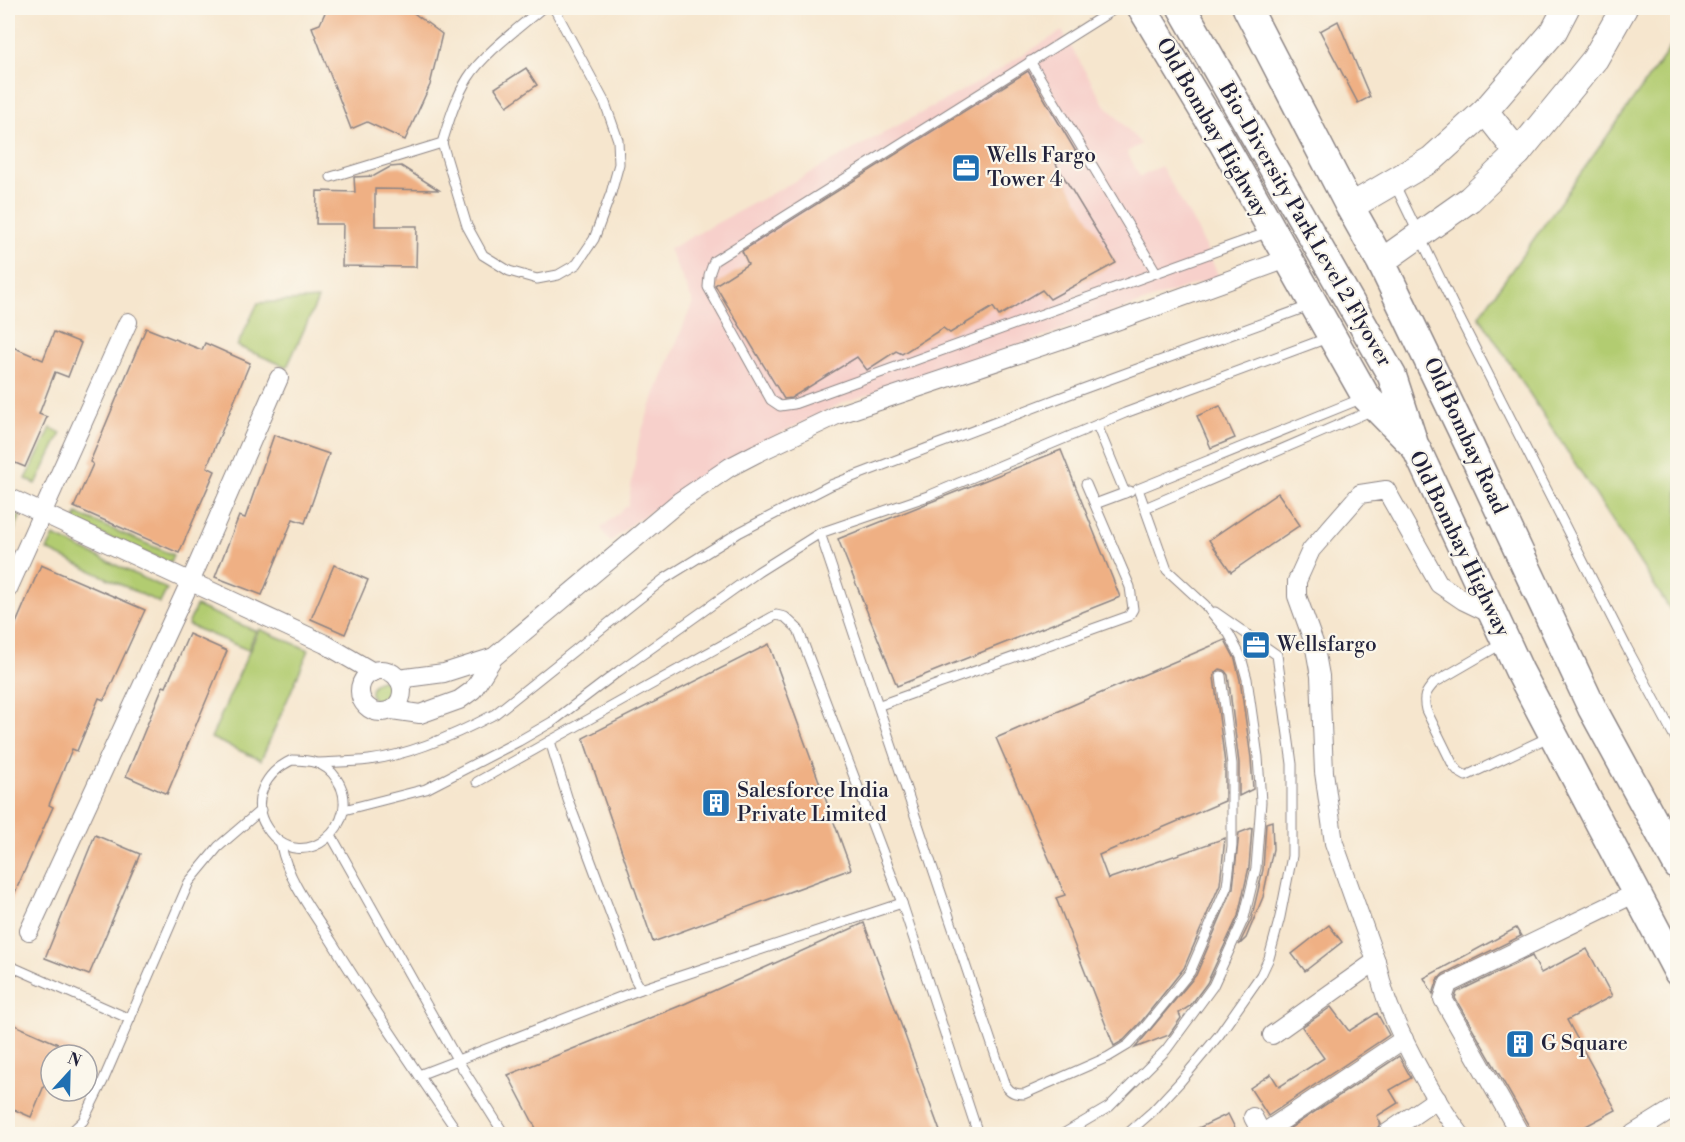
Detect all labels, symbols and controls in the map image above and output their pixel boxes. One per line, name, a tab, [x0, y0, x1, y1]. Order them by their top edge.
street label: Old Bombay Highway	[1150, 34, 1274, 223]
street label: Bio-Diversity Park Level 2 Flyover	[1212, 77, 1397, 372]
place label: Wells Fargo Tower 4	[986, 143, 1096, 193]
office icon: Wells Fargo Tower 4	[950, 152, 982, 184]
street label: Old Bombay Road	[1417, 354, 1513, 518]
street label: Old Bombay Highway	[1403, 447, 1516, 642]
office icon: Wellsfargo	[1240, 629, 1272, 661]
place label: Wellsfargo	[1276, 632, 1377, 658]
place label: Salesforce India Private Limited	[737, 778, 889, 828]
building icon: Salesforce India Private Limited	[700, 787, 732, 819]
building icon: G Square	[1504, 1028, 1536, 1060]
place label: G Square	[1541, 1031, 1628, 1057]
north arrow	[39, 1043, 99, 1103]
text: N	[65, 1048, 84, 1072]

